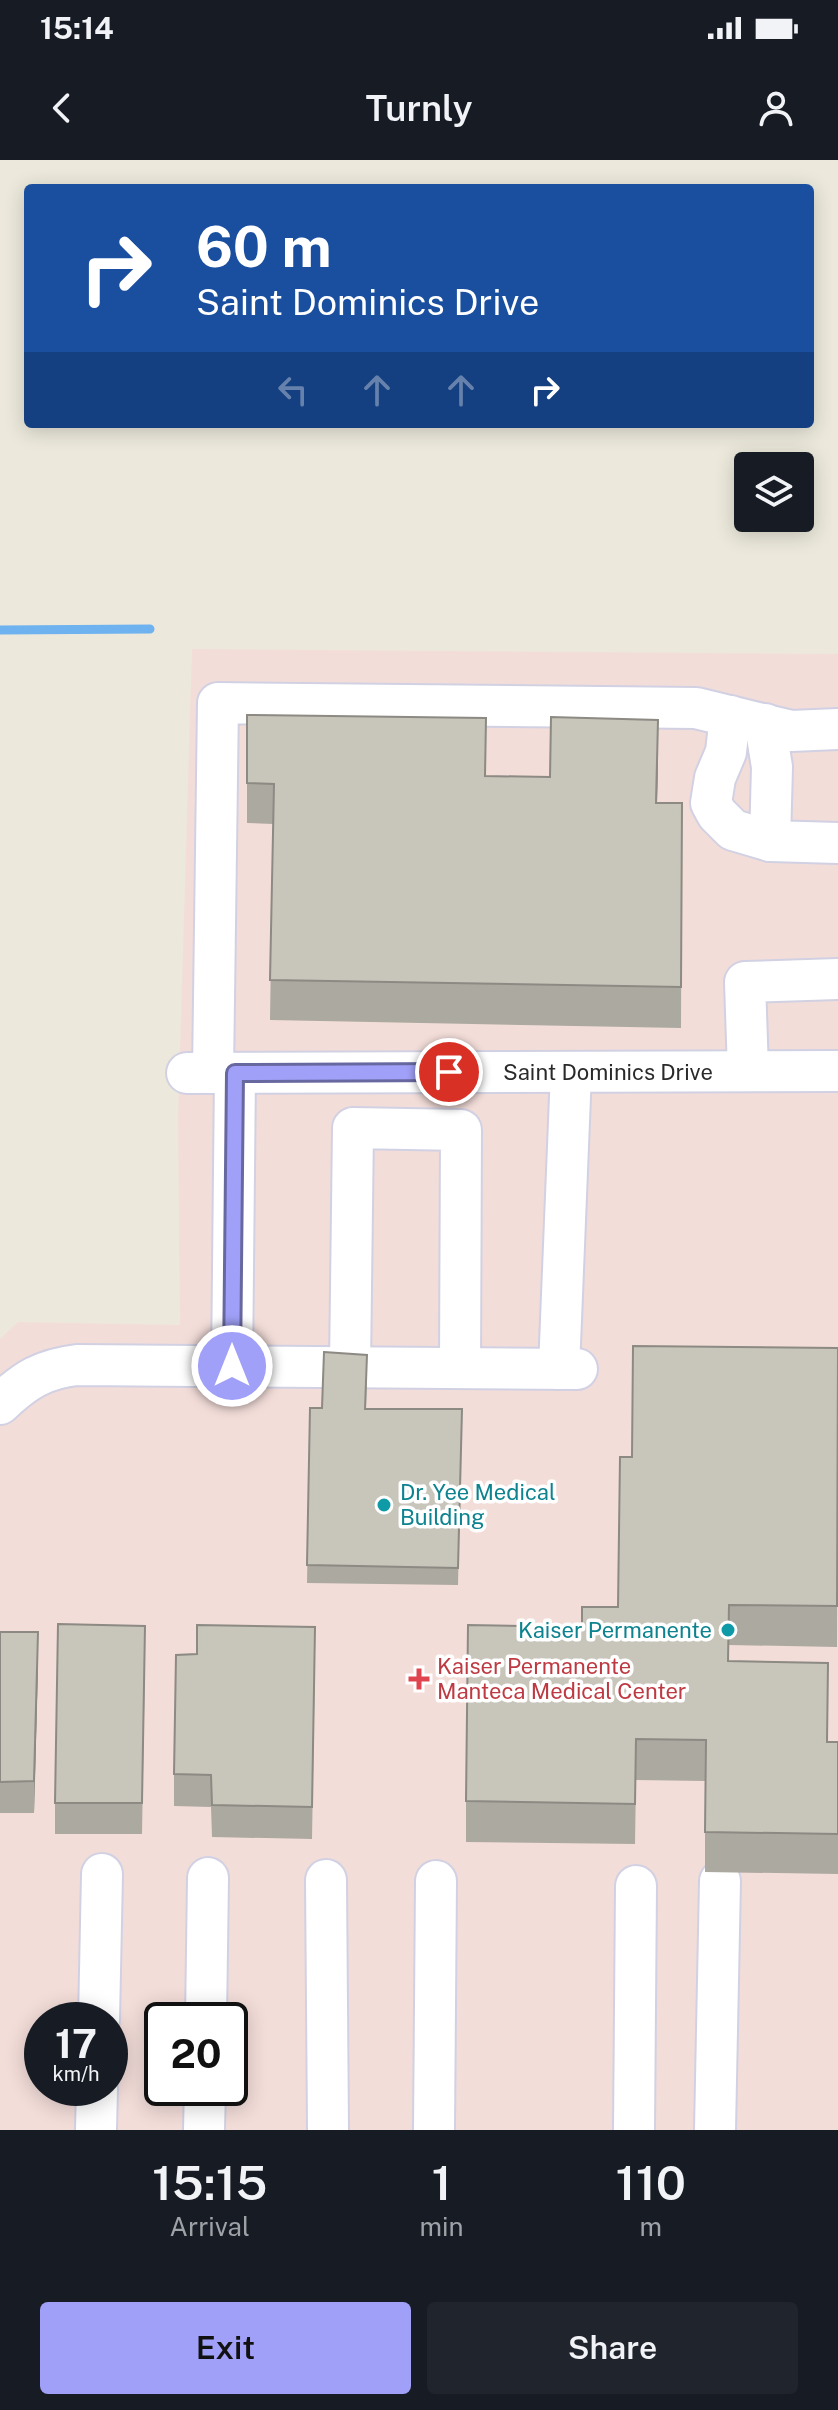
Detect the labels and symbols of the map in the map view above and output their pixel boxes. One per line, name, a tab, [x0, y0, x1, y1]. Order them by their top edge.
pin	[415, 1038, 483, 1106]
street label: Saint Dominics Drive	[503, 1059, 713, 1085]
position arrow	[190, 1324, 274, 1408]
place label: Dr. Yee Medical Building	[400, 1479, 556, 1530]
marker: Dr. Yee Medical Building	[375, 1496, 393, 1514]
place label: Kaiser Permanente	[518, 1617, 712, 1643]
marker: Kaiser Permanente	[719, 1621, 737, 1639]
place label: Kaiser Permanente Manteca Medical Center	[437, 1653, 686, 1704]
marker: Kaiser Permanente Manteca Medical Center	[408, 1668, 430, 1690]
speed limit sign: 20	[144, 2002, 248, 2106]

